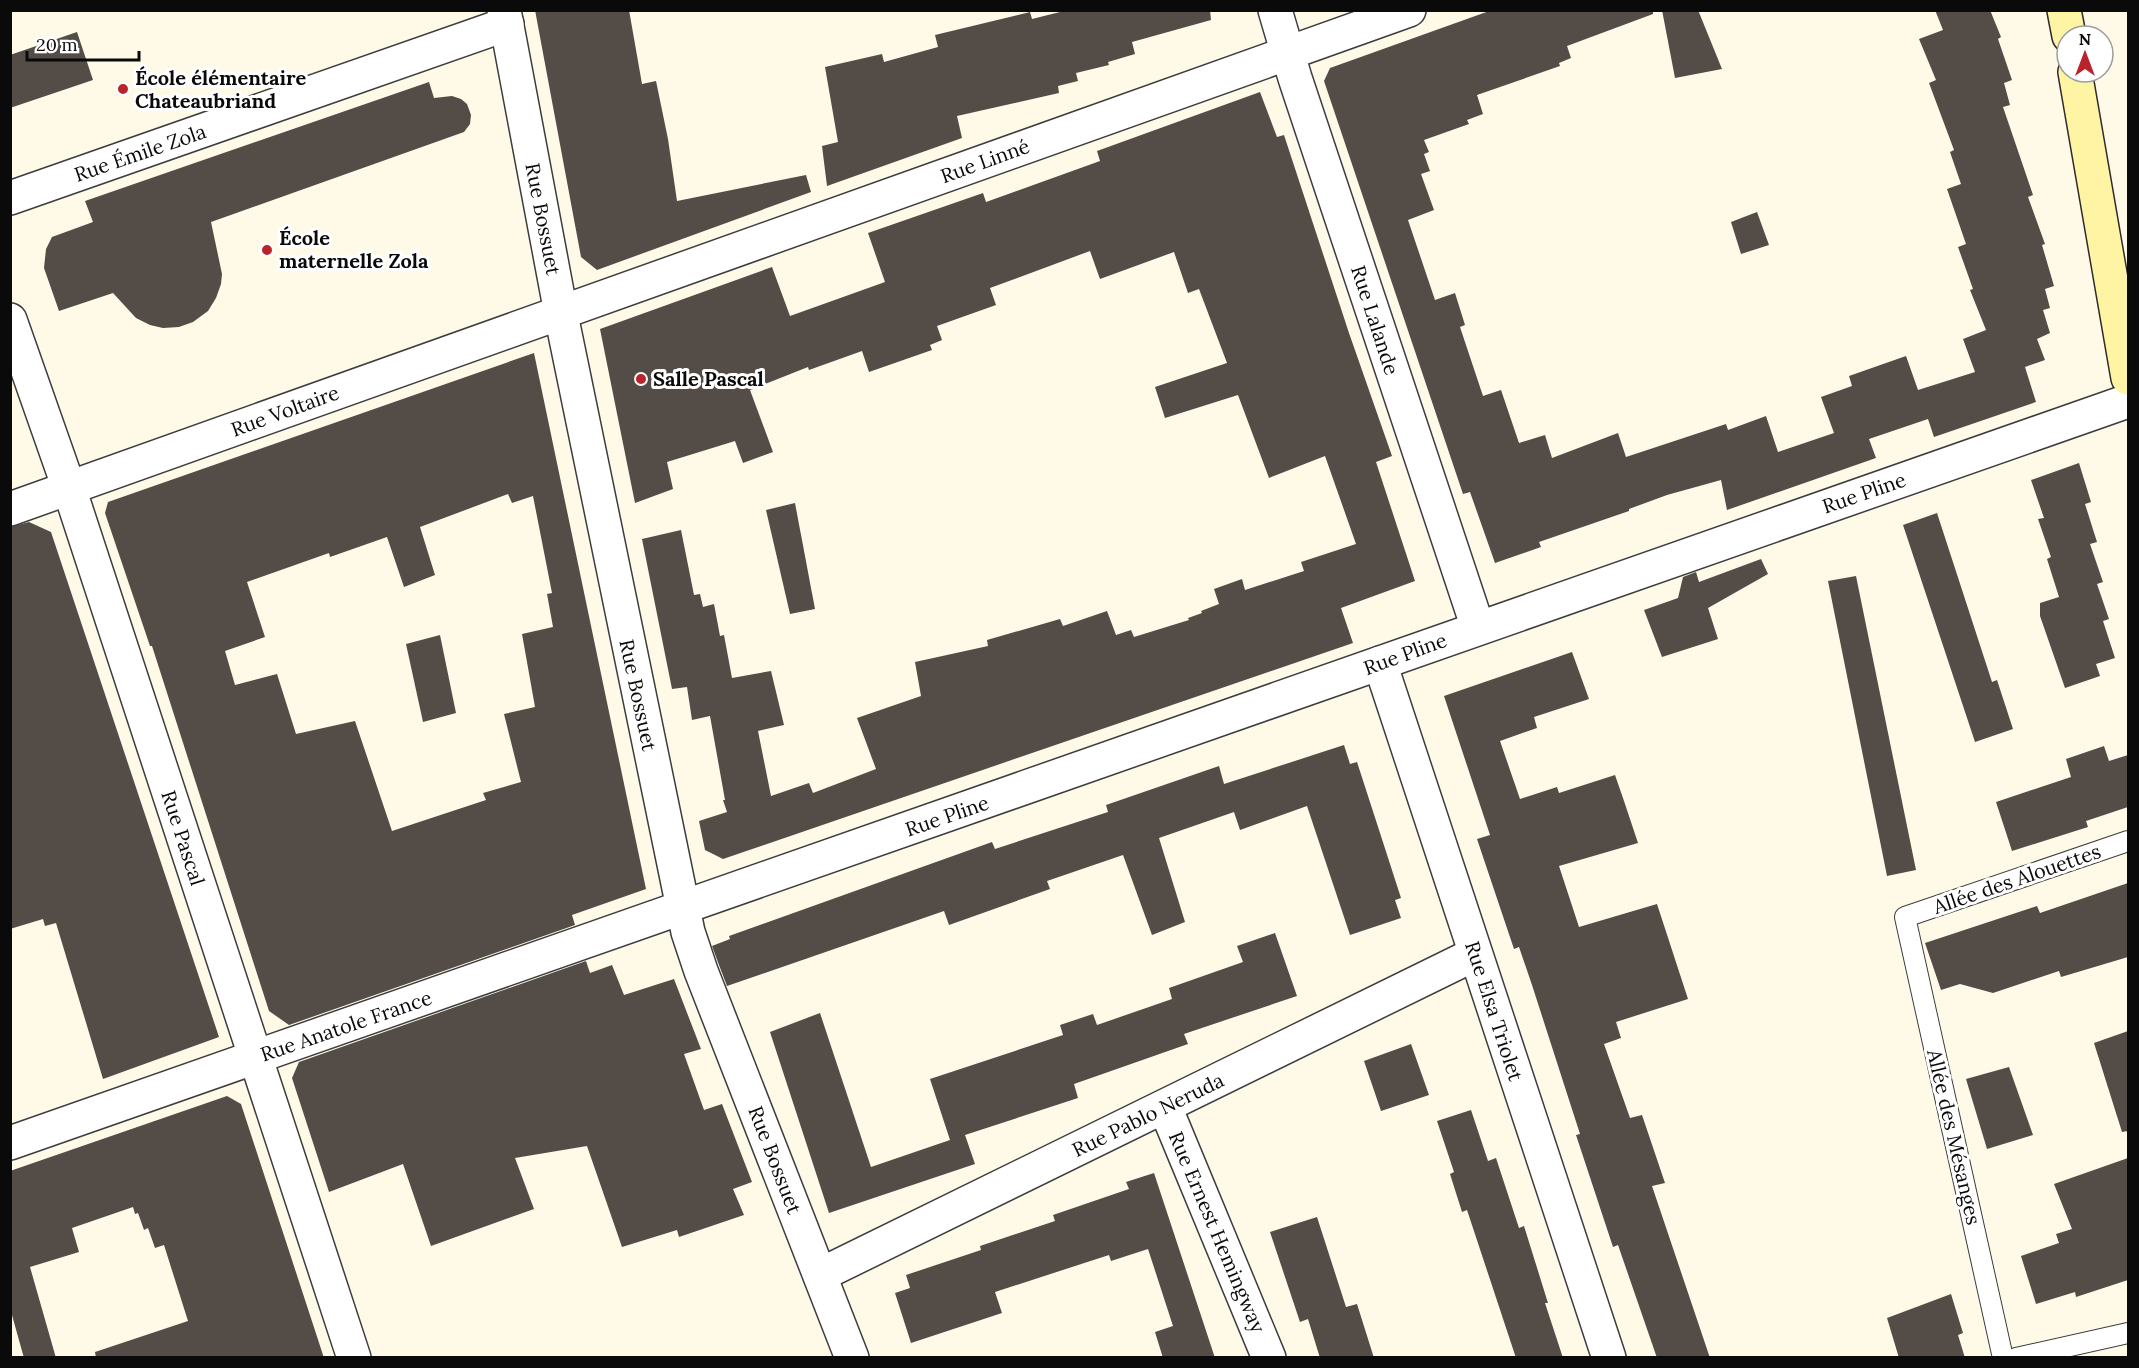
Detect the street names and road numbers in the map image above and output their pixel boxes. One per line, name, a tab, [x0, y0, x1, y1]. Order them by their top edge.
street label: Rue Émile Zola	[71, 118, 209, 187]
street label: Rue Linné	[937, 133, 1033, 188]
street label: Rue Bossuet	[520, 161, 567, 277]
street label: Rue Lalande	[1346, 262, 1405, 378]
street label: Rue Voltaire	[227, 379, 342, 442]
street label: Rue Pline	[1819, 467, 1909, 518]
street label: Rue Pline	[1360, 627, 1450, 680]
street label: Rue Bossuet	[614, 637, 663, 753]
street label: Rue Pascal	[156, 787, 211, 889]
street label: Rue Pline	[902, 790, 992, 841]
street label: Allée des Alouettes	[1929, 838, 2104, 919]
street label: Rue Elsa Triolet	[1460, 938, 1529, 1084]
street label: Rue Anatole France	[257, 984, 435, 1067]
street label: Allée des Mésanges	[1922, 1046, 1987, 1227]
street label: Rue Pablo Neruda	[1068, 1067, 1228, 1162]
street label: Rue Bossuet	[743, 1102, 808, 1218]
street label: Rue Ernest Hemingway	[1164, 1127, 1271, 1337]

